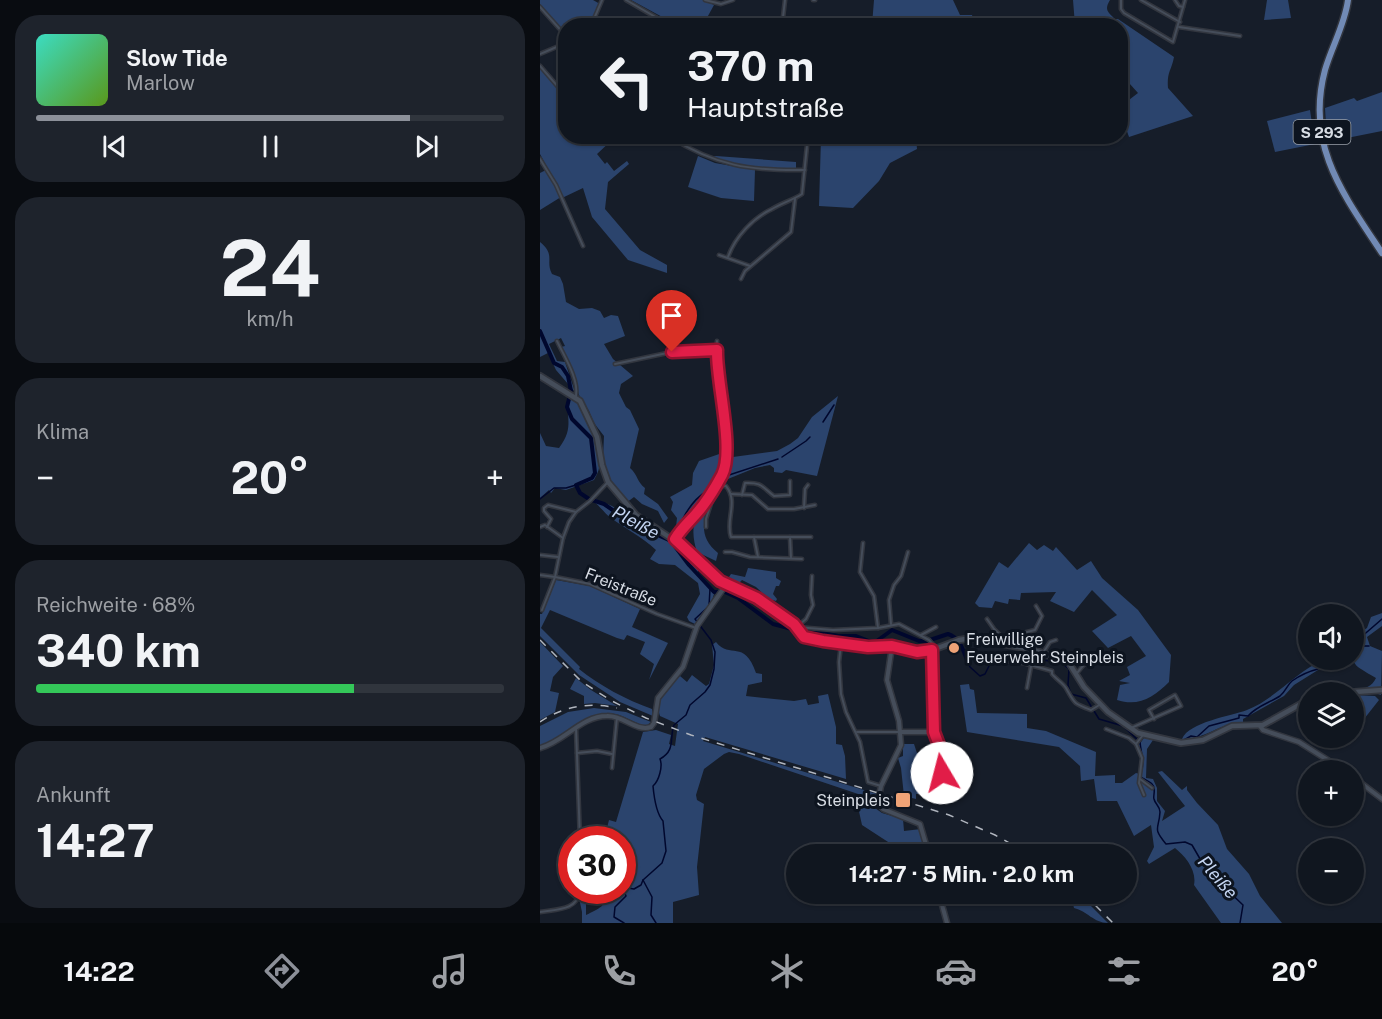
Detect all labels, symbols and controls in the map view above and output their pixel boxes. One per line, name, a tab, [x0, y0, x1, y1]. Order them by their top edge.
text: 370 m	[687, 41, 814, 90]
icon: left	[588, 42, 666, 120]
text: Slow Tide	[126, 45, 228, 71]
text: Marlow	[126, 71, 195, 95]
text: Hauptstraße	[687, 91, 844, 123]
road number: S 293	[1294, 120, 1350, 144]
icon: previous	[98, 130, 131, 163]
icon: pause	[254, 130, 287, 163]
icon: next	[410, 130, 443, 163]
text: 24	[220, 222, 320, 314]
pin	[646, 290, 697, 352]
icon: arrive	[655, 299, 688, 332]
text: km/h	[246, 307, 294, 331]
text: Klima	[36, 420, 89, 444]
text: 20°	[231, 451, 309, 504]
text: −	[36, 459, 54, 497]
text: +	[486, 459, 504, 497]
water label: Pleiße	[609, 501, 663, 543]
street label: Freistraße	[582, 564, 660, 610]
text: Reichweite · 68%	[36, 593, 195, 617]
map controls	[1298, 604, 1364, 904]
button: sound	[1298, 604, 1364, 670]
text: 340 km	[36, 624, 201, 677]
place label: Freiwillige Feuerwehr Steinpleis	[966, 630, 1124, 667]
marker: Freiwillige Feuerwehr Steinpleis	[947, 641, 961, 655]
button: layers	[1298, 682, 1364, 748]
position arrow	[910, 741, 974, 805]
button: +	[1298, 760, 1364, 826]
text: Ankunft	[36, 783, 111, 807]
place label: Steinpleis	[816, 791, 890, 810]
marker: Steinpleis	[894, 791, 912, 809]
text: 14:27	[36, 814, 155, 867]
speed limit sign: 30	[558, 826, 636, 904]
button: −	[1298, 838, 1364, 904]
water label: Pleiße	[1194, 851, 1242, 903]
text: 14:27 · 5 Min. · 2.0 km	[849, 861, 1074, 887]
icon: directions	[261, 950, 303, 992]
icon: music	[429, 950, 471, 992]
icon: phone	[598, 950, 640, 992]
icon: climate	[766, 950, 808, 992]
icon: car	[935, 950, 977, 992]
icon: filters	[1103, 950, 1145, 992]
text: 14:22	[63, 955, 135, 987]
text: 20°	[1271, 955, 1319, 987]

